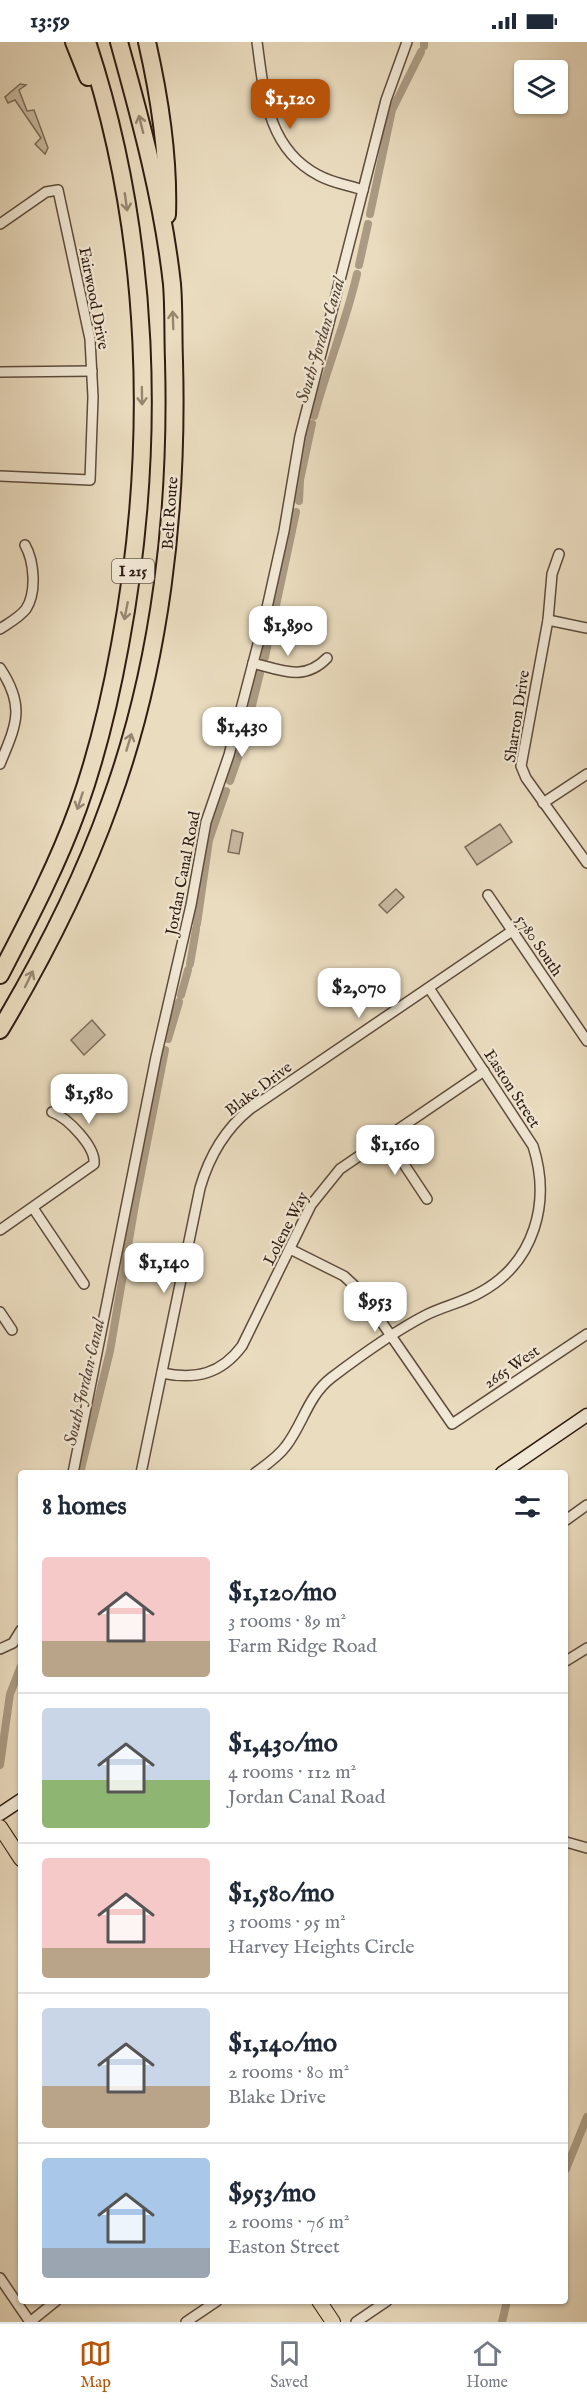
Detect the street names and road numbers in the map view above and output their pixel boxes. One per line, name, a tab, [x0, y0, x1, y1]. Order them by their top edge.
street label: Fairwood Drive	[73, 245, 113, 351]
street label: Belt Route	[158, 476, 184, 550]
road number: I 215	[112, 559, 154, 583]
street label: Sharron Drive	[501, 669, 535, 764]
street label: Jordan Canal Road	[162, 809, 206, 939]
street label: 5780 South	[510, 912, 566, 981]
street label: Easton Street	[479, 1046, 544, 1132]
street label: Blake Drive	[222, 1058, 297, 1121]
street label: Lolene Way	[260, 1189, 314, 1269]
street label: 2665 West	[480, 1341, 544, 1394]

